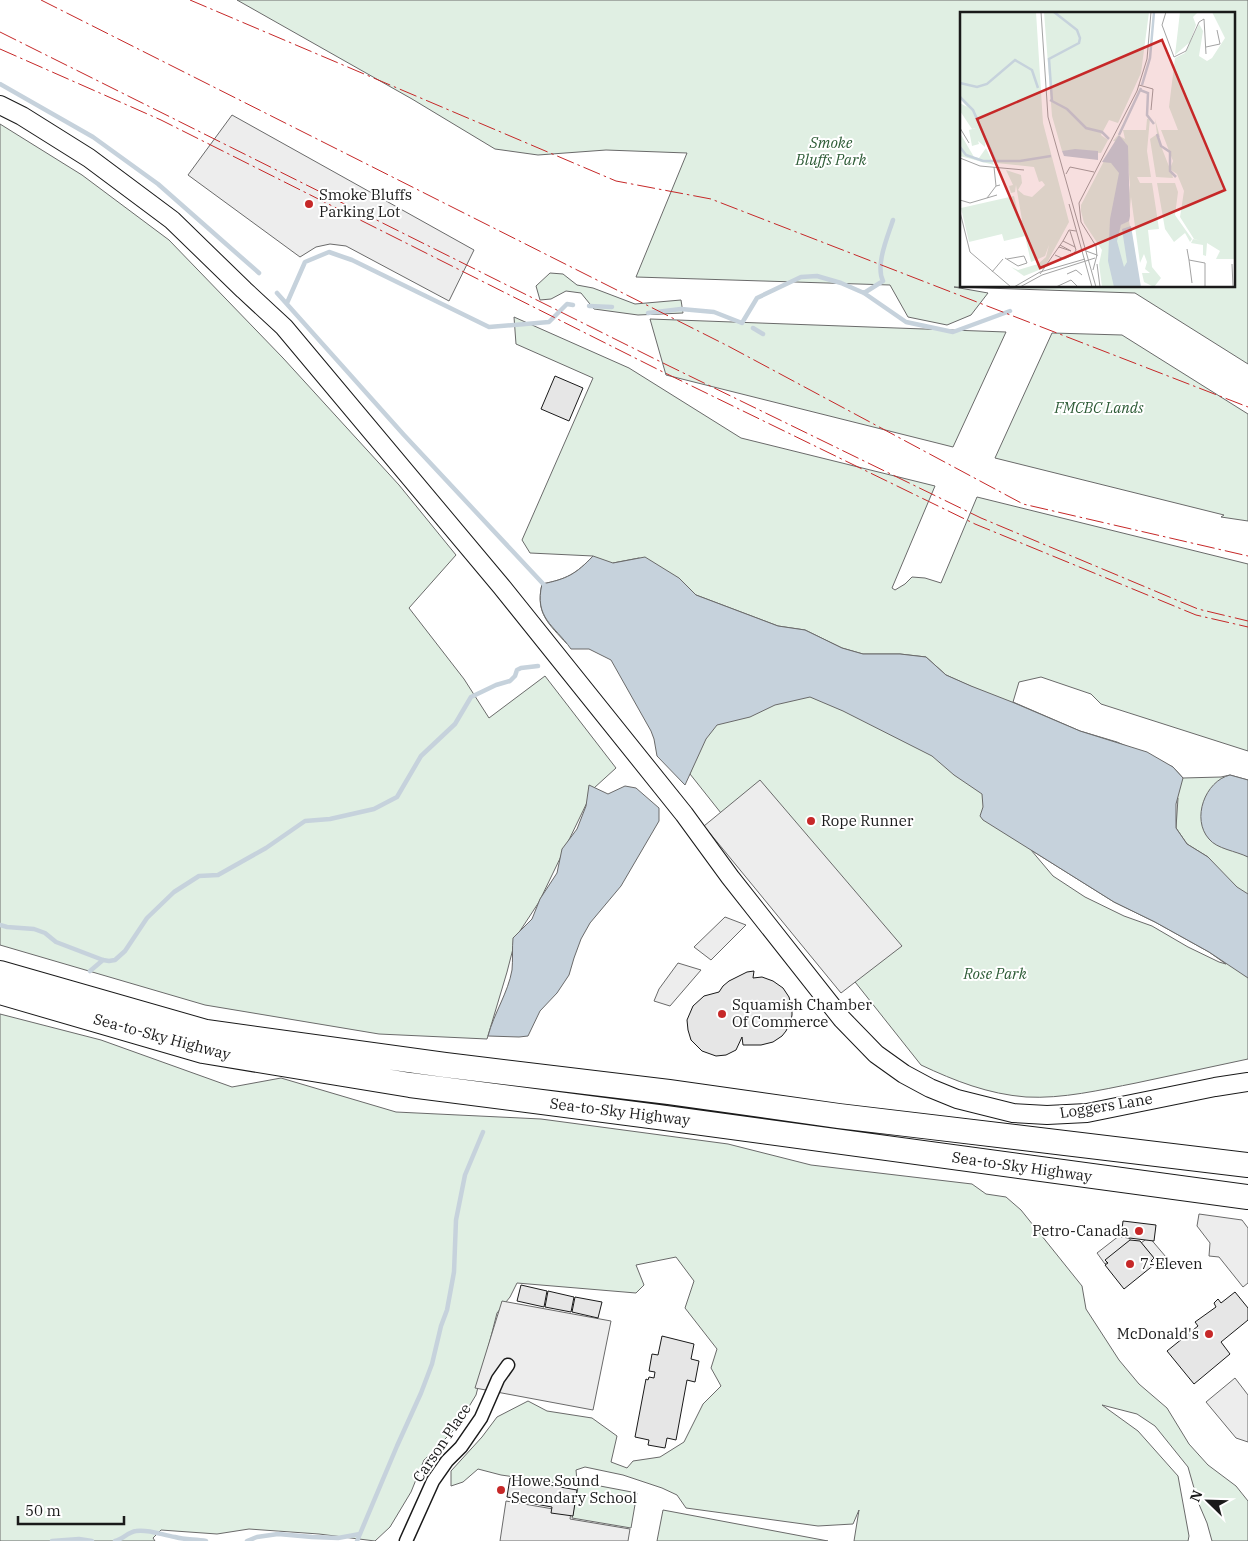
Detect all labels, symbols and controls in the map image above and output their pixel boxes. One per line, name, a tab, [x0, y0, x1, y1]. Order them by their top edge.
inset map	[960, 12, 1236, 288]
park label: Smoke Bluffs Park	[795, 133, 867, 169]
place label: Smoke Bluffs Parking Lot	[319, 185, 412, 221]
marker: Smoke Bluffs Parking Lot	[303, 198, 315, 210]
park label: FMCBC Lands	[1053, 398, 1144, 417]
place label: Rope Runner	[821, 811, 914, 830]
marker: Rope Runner	[805, 815, 817, 827]
park label: Rose Park	[962, 964, 1027, 983]
place label: Squamish Chamber Of Commerce	[732, 995, 872, 1031]
marker: Squamish Chamber Of Commerce	[716, 1008, 728, 1020]
street label: Sea-to-Sky Highway	[91, 1009, 233, 1064]
street label: Loggers Lane	[1058, 1089, 1154, 1122]
street label: Sea-to-Sky Highway	[549, 1093, 691, 1130]
street label: Sea-to-Sky Highway	[951, 1147, 1093, 1186]
place label: Petro-Canada	[1032, 1221, 1129, 1240]
marker: Petro-Canada	[1133, 1225, 1145, 1237]
place label: 7-Eleven	[1140, 1254, 1203, 1273]
marker: 7-Eleven	[1124, 1258, 1136, 1270]
place label: McDonald's	[1117, 1324, 1199, 1343]
marker: McDonald's	[1203, 1328, 1215, 1340]
street label: Carson Place	[408, 1400, 475, 1486]
place label: Howe Sound Secondary School	[511, 1471, 637, 1507]
north arrow	[1183, 1476, 1233, 1526]
marker: Howe Sound Secondary School	[495, 1484, 507, 1496]
text: N	[1186, 1487, 1206, 1505]
scale bar	[18, 1494, 124, 1526]
text: 50 m	[25, 1501, 61, 1520]

